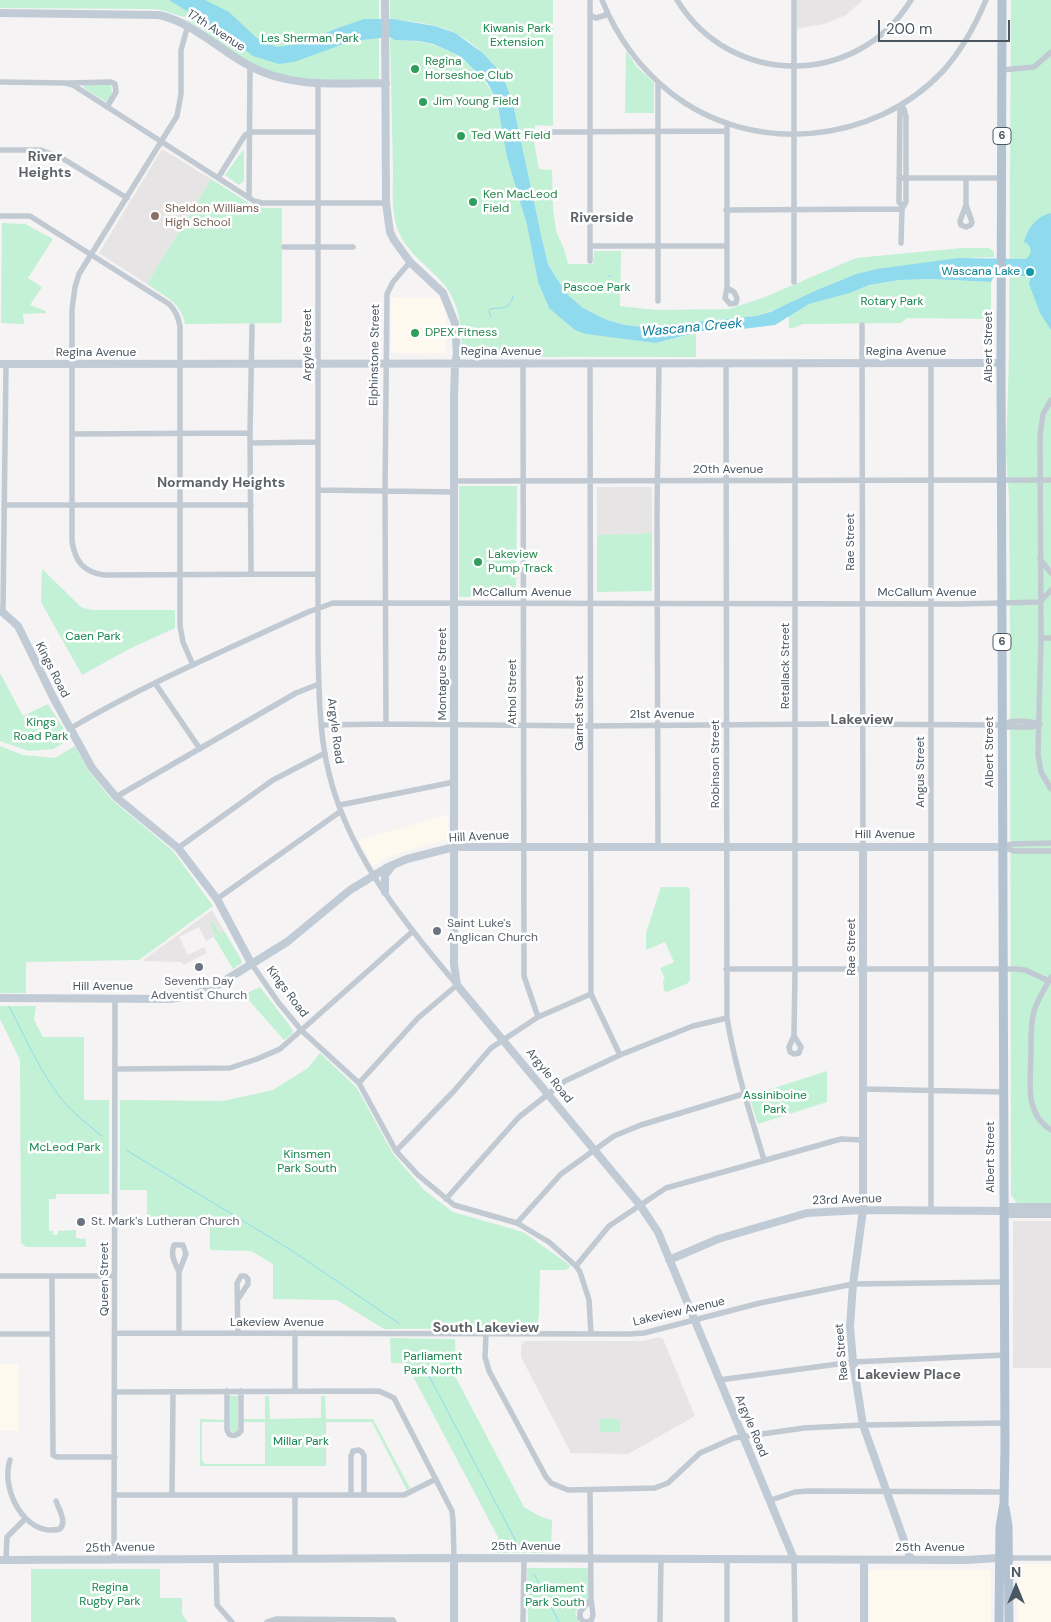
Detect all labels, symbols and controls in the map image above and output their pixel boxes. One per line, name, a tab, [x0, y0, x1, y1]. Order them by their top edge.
street label: 17th Avenue	[185, 7, 247, 55]
scale bar	[881, 10, 1014, 42]
text: 200 m	[886, 19, 932, 39]
park label: Kiwanis Park Extension	[483, 22, 551, 50]
park label: Les Sherman Park	[261, 32, 359, 46]
place label: Regina Horseshoe Club	[425, 55, 513, 83]
marker: Regina Horseshoe Club	[409, 63, 421, 75]
place label: Jim Young Field	[433, 95, 519, 109]
marker: Jim Young Field	[417, 96, 429, 108]
road number: 6	[993, 128, 1011, 144]
place label: Ted Watt Field	[471, 129, 550, 143]
marker: Ted Watt Field	[455, 130, 467, 142]
district label: River Heights	[19, 149, 71, 182]
place label: Ken MacLeod Field	[483, 188, 558, 216]
marker: Ken MacLeod Field	[467, 196, 479, 208]
place label: Sheldon Williams High School	[165, 202, 259, 230]
marker: Sheldon Williams High School	[149, 210, 161, 222]
district label: Riverside	[570, 210, 634, 226]
place label: Wascana Lake	[941, 265, 1020, 279]
marker: Wascana Lake	[1024, 266, 1036, 278]
park label: Pascoe Park	[564, 281, 630, 295]
park label: Rotary Park	[861, 295, 923, 309]
street label: Elphinstone Street	[367, 304, 383, 406]
street label: Argyle Street	[301, 309, 315, 381]
street label: Albert Street	[982, 311, 996, 383]
water label: Wascana Creek	[641, 315, 743, 341]
place label: DPEX Fitness	[425, 326, 497, 340]
marker: DPEX Fitness	[409, 327, 421, 339]
street label: Regina Avenue	[461, 345, 541, 359]
street label: Regina Avenue	[866, 345, 946, 359]
street label: Regina Avenue	[56, 346, 136, 360]
street label: 20th Avenue	[693, 463, 763, 477]
district label: Normandy Heights	[157, 475, 285, 491]
street label: Rae Street	[844, 513, 858, 571]
place label: Lakeview Pump Track	[488, 548, 553, 576]
marker: Lakeview Pump Track	[472, 556, 484, 568]
street label: McCallum Avenue	[473, 586, 571, 600]
street label: McCallum Avenue	[878, 586, 976, 600]
street label: Retallack Street	[779, 623, 793, 709]
street label: Montague Street	[436, 628, 450, 720]
park label: Caen Park	[65, 630, 121, 644]
road number: 6	[993, 634, 1011, 650]
street label: Kings Road	[32, 640, 72, 700]
street label: Athol Street	[506, 659, 520, 725]
street label: Garnet Street	[573, 675, 587, 751]
street label: Argyle Road	[324, 697, 346, 765]
street label: 21st Avenue	[629, 708, 695, 722]
district label: Lakeview	[830, 712, 894, 728]
park label: Kings Road Park	[14, 716, 68, 744]
street label: Albert Street	[983, 716, 997, 788]
street label: Robinson Street	[709, 720, 723, 808]
street label: Angus Street	[914, 736, 928, 808]
street label: Hill Avenue	[448, 828, 510, 846]
street label: Hill Avenue	[855, 828, 915, 842]
place label: Saint Luke's Anglican Church	[447, 917, 538, 945]
street label: Rae Street	[845, 918, 859, 976]
marker: Saint Luke's Anglican Church	[431, 925, 443, 937]
marker: Seventh Day Adventist Church	[193, 961, 205, 973]
street label: Kings Road	[263, 963, 311, 1021]
place label: Seventh Day Adventist Church	[151, 975, 247, 1003]
street label: Hill Avenue	[73, 980, 133, 994]
street label: Argyle Road	[523, 1046, 575, 1106]
park label: Assiniboine Park	[743, 1089, 807, 1117]
street label: Albert Street	[984, 1121, 998, 1193]
park label: McLeod Park	[29, 1141, 101, 1155]
park label: Kinsmen Park South	[277, 1148, 337, 1176]
street label: 23rd Avenue	[812, 1192, 882, 1208]
place label: St. Mark's Lutheran Church	[91, 1215, 239, 1229]
marker: St. Mark's Lutheran Church	[75, 1216, 87, 1228]
street label: Queen Street	[98, 1242, 112, 1316]
street label: Lakeview Avenue	[632, 1294, 726, 1330]
street label: Lakeview Avenue	[230, 1316, 324, 1330]
district label: South Lakeview	[433, 1320, 539, 1336]
street label: Rae Street	[832, 1323, 852, 1381]
park label: Parliament Park North	[404, 1350, 462, 1378]
district label: Lakeview Place	[857, 1367, 961, 1383]
street label: Argyle Road	[731, 1393, 771, 1459]
park label: Millar Park	[273, 1435, 329, 1449]
street label: 25th Avenue	[85, 1540, 155, 1556]
street label: 25th Avenue	[491, 1540, 561, 1554]
street label: 25th Avenue	[895, 1541, 965, 1555]
north arrow	[991, 1562, 1041, 1612]
text: N	[1011, 1563, 1021, 1581]
park label: Regina Rugby Park	[79, 1581, 141, 1609]
park label: Parliament Park South	[525, 1582, 585, 1610]

